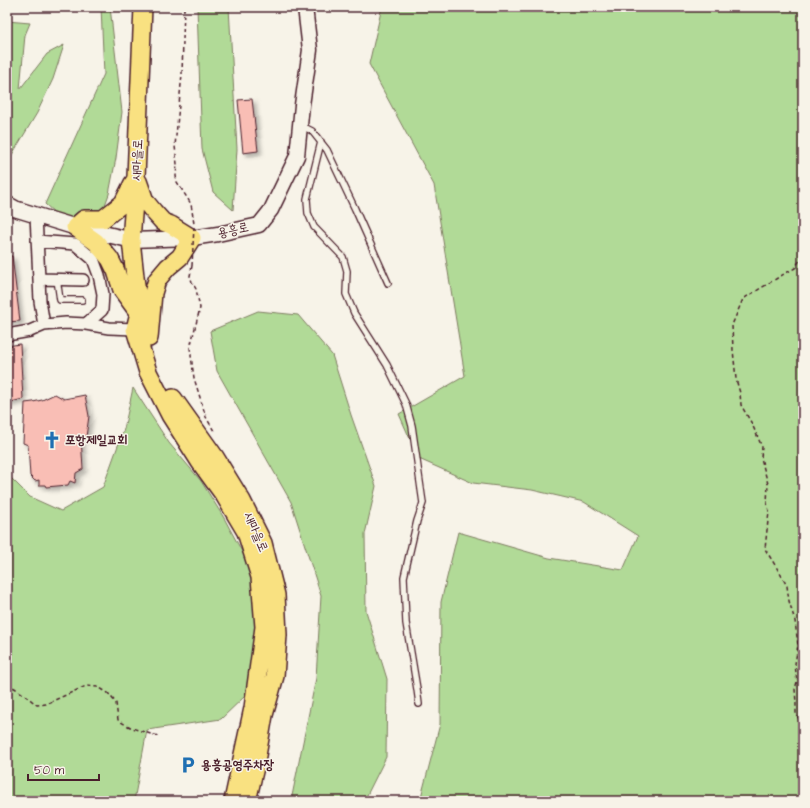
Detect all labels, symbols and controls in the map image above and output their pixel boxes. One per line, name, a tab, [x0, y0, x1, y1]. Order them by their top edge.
street label: 새마을로	[127, 139, 147, 181]
street label: 용흥로	[216, 218, 250, 242]
church icon: 포항제일교회	[42, 430, 62, 450]
place label: 포항제일교회	[65, 431, 128, 449]
street label: 새마을로	[240, 509, 272, 555]
parking icon: 용흥공영주차장	[178, 755, 198, 775]
scale bar	[28, 756, 99, 782]
place label: 용흥공영주차장	[201, 756, 275, 774]
text: 50 m	[34, 762, 65, 779]

